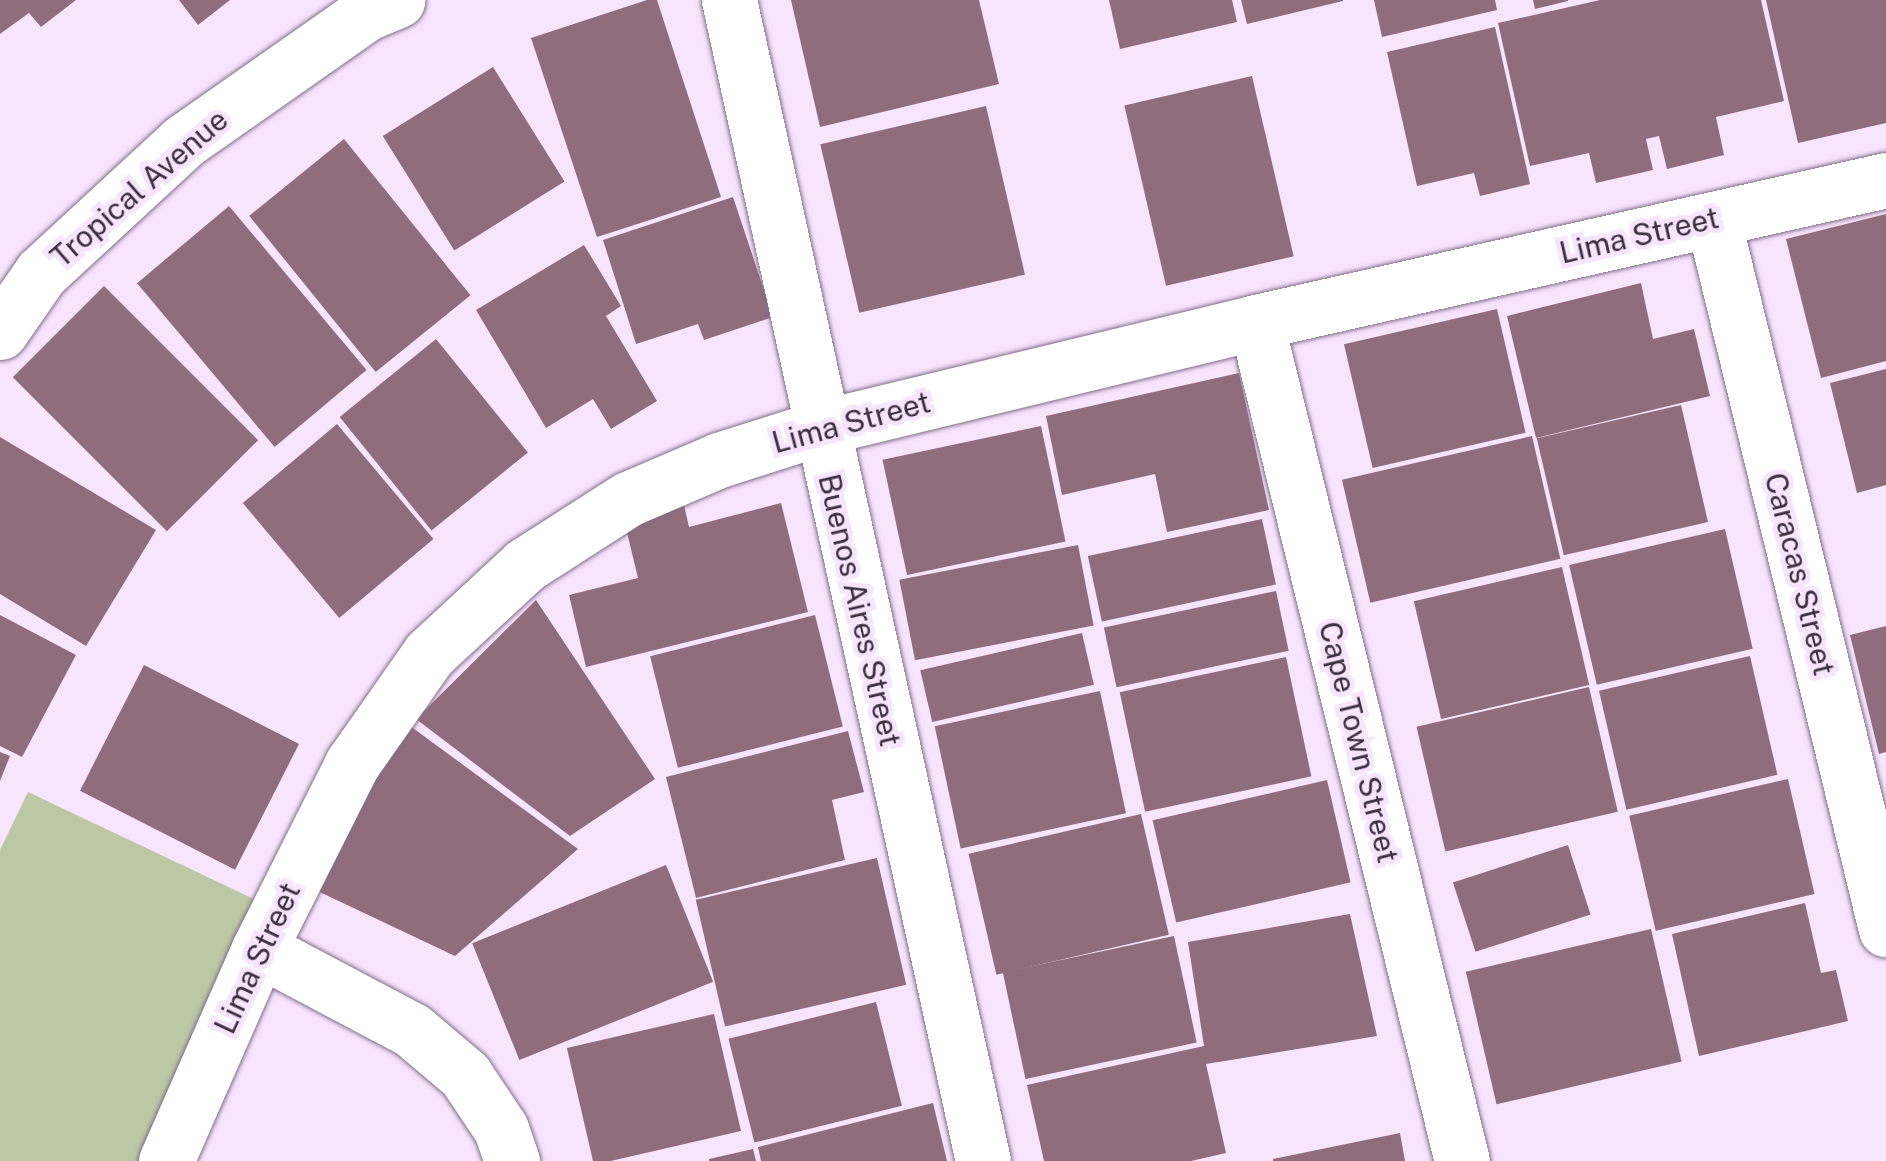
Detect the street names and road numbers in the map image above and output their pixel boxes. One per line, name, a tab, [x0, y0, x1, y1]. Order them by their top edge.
street label: Tropical Avenue	[43, 101, 235, 275]
street label: Lima Street	[1556, 199, 1722, 271]
street label: Lima Street	[768, 384, 934, 460]
street label: Caracas Street	[1757, 469, 1843, 679]
street label: Buenos Aires Street	[811, 470, 909, 750]
street label: Cape Town Street	[1312, 618, 1406, 866]
street label: Lima Street	[206, 877, 308, 1039]

